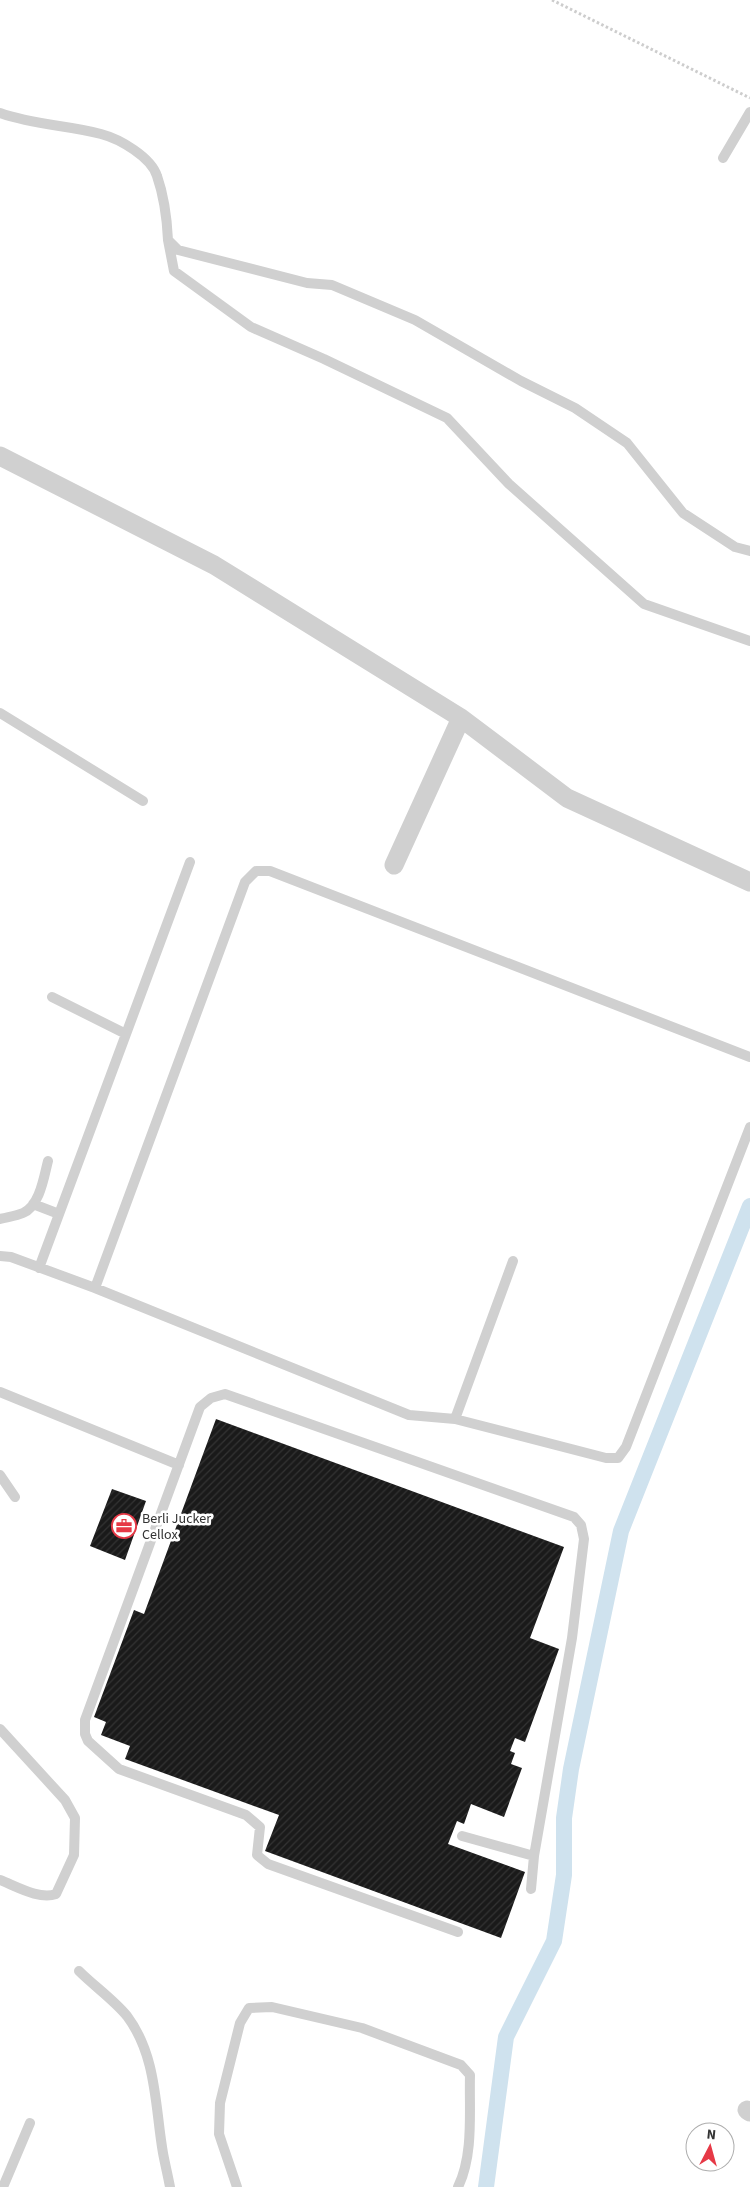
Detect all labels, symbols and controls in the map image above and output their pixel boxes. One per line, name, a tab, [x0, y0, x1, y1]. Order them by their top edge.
place label: Berli Jucker Cellox	[142, 1509, 211, 1545]
office icon: Berli Jucker Cellox	[111, 1513, 137, 1539]
north arrow	[685, 2122, 735, 2172]
text: N	[706, 2125, 717, 2145]

